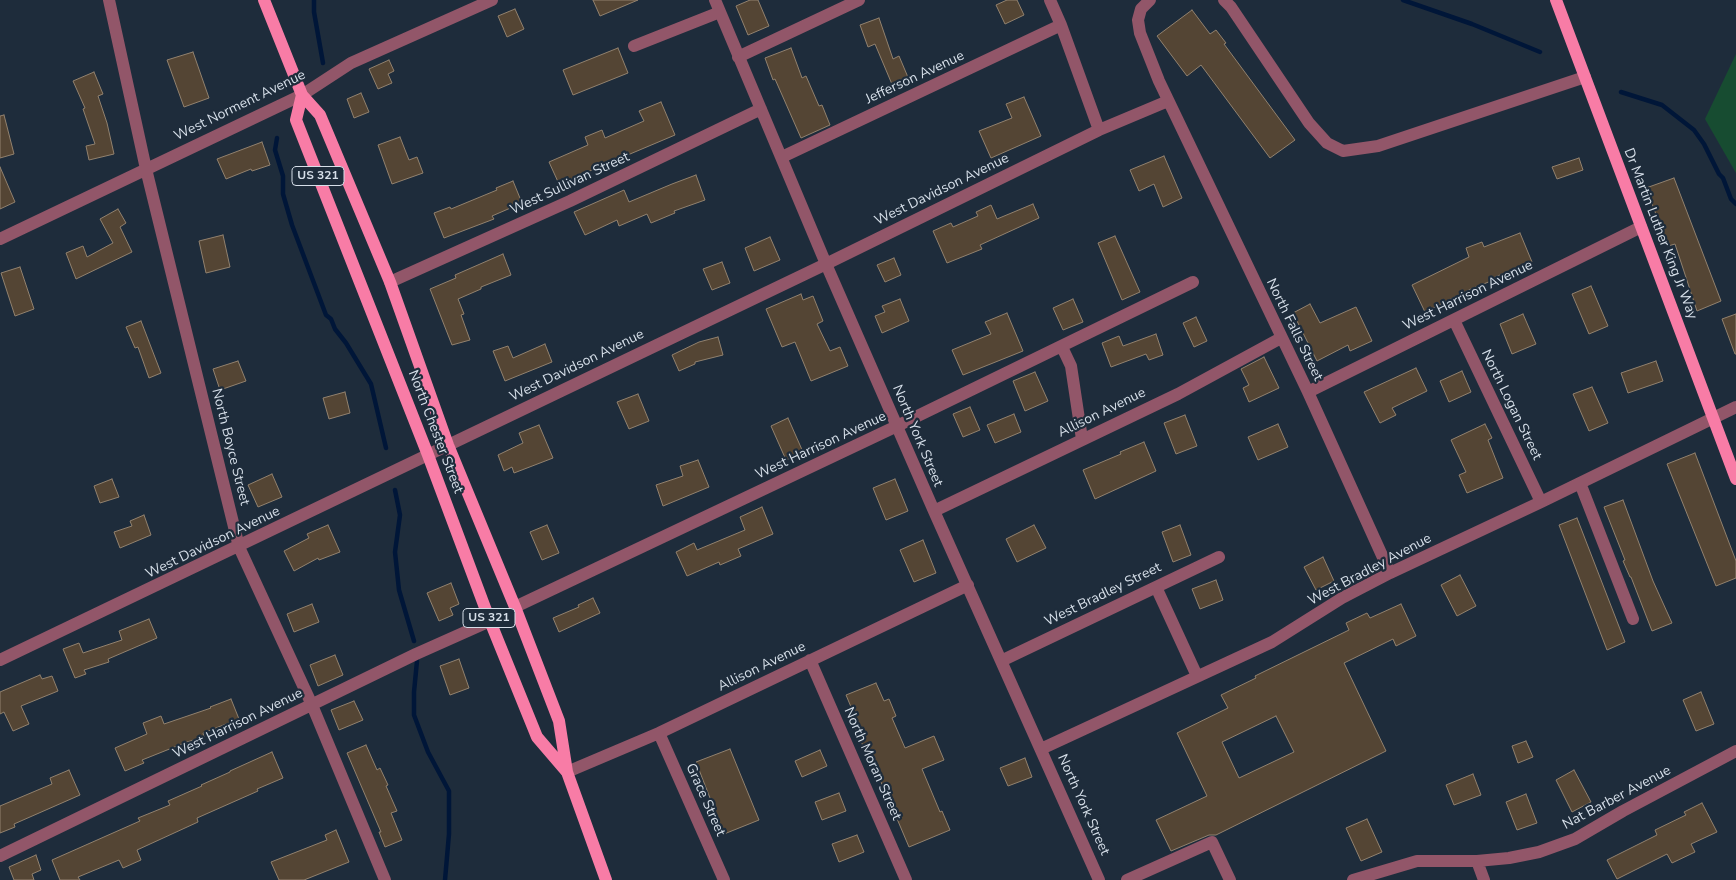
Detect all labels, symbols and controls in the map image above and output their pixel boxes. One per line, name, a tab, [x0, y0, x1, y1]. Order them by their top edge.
street label: Jefferson Avenue	[863, 48, 967, 108]
street label: West Norment Avenue	[172, 67, 308, 145]
street label: Dr Martin Luther King Jr Way	[1620, 146, 1700, 322]
street label: West Sullivan Street	[508, 149, 632, 219]
street label: West Davidson Avenue	[872, 150, 1012, 230]
road number: US 321	[292, 167, 344, 186]
street label: West Harrison Avenue	[1400, 257, 1536, 335]
street label: North Falls Street	[1262, 276, 1326, 384]
street label: West Davidson Avenue	[507, 326, 647, 406]
street label: North Logan Street	[1477, 347, 1545, 463]
street label: North Chester Street	[404, 368, 466, 496]
street label: North York Street	[888, 383, 946, 489]
street label: Allison Avenue	[1055, 385, 1149, 441]
street label: North Boyce Street	[207, 387, 253, 507]
street label: West Harrison Avenue	[753, 408, 889, 484]
street label: West Davidson Avenue	[143, 503, 283, 583]
street label: West Bradley Avenue	[1306, 530, 1434, 610]
street label: West Bradley Street	[1042, 559, 1164, 631]
road number: US 321	[463, 608, 515, 628]
street label: Allison Avenue	[715, 639, 809, 695]
street label: West Harrison Avenue	[170, 685, 306, 763]
street label: North Moran Street	[840, 705, 904, 823]
street label: North York Street	[1053, 752, 1113, 858]
street label: Grace Street	[681, 761, 729, 839]
street label: Nat Barber Avenue	[1560, 762, 1674, 834]

